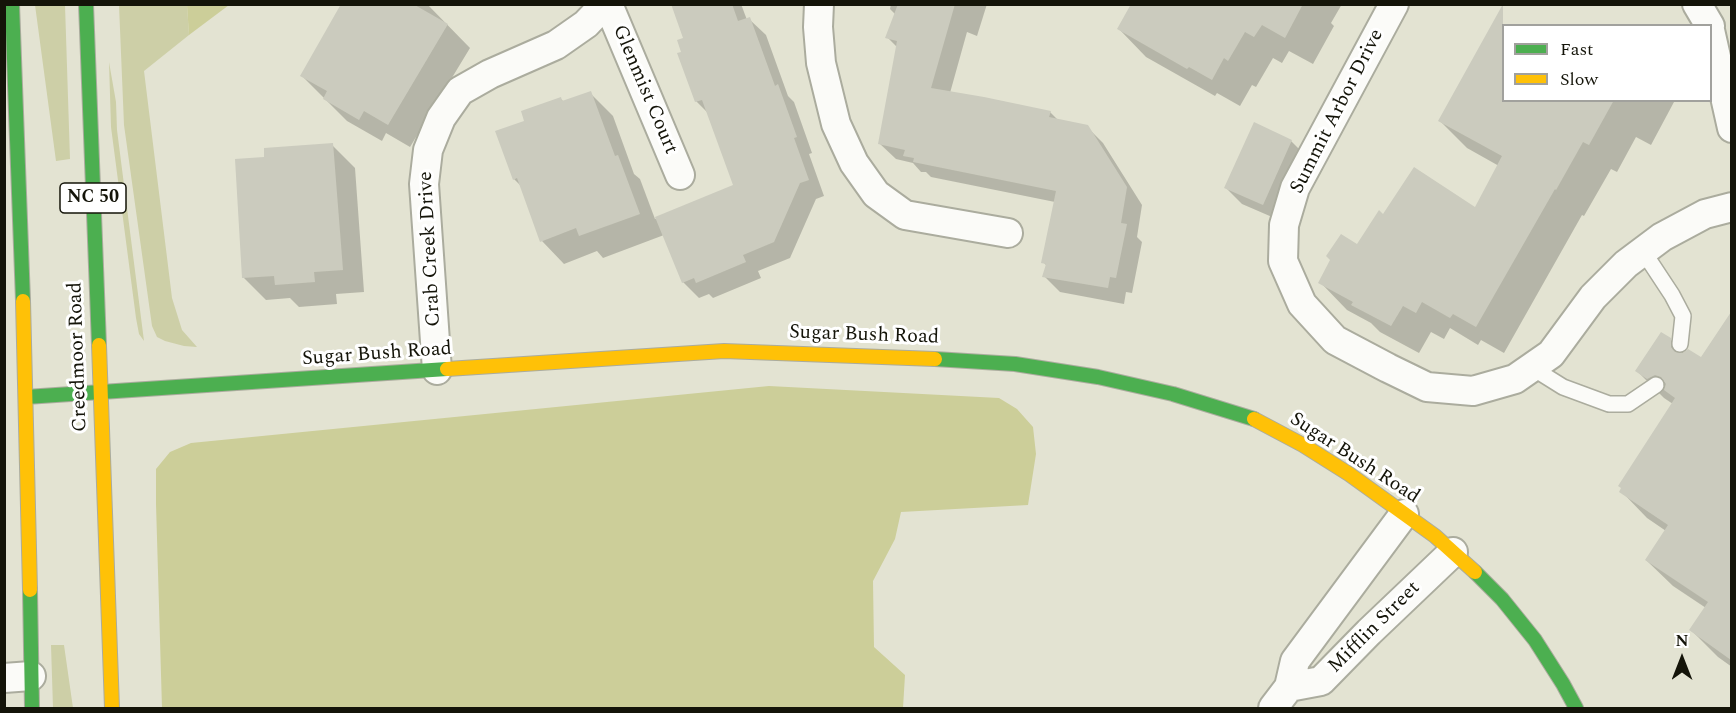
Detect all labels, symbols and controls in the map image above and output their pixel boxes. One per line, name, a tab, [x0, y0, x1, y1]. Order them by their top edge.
street label: Glenmist Court	[606, 22, 682, 158]
legend	[1502, 24, 1712, 102]
street label: Summit Arbor Drive	[1286, 26, 1390, 198]
text: Fast	[1560, 36, 1593, 63]
text: Slow	[1560, 66, 1598, 93]
street label: Crab Creek Drive	[415, 171, 447, 327]
road number: NC 50	[60, 183, 126, 213]
street label: Creedmoor Road	[64, 282, 94, 432]
street label: Sugar Bush Road	[789, 321, 939, 351]
street label: Sugar Bush Road	[301, 338, 453, 372]
street label: Sugar Bush Road	[1285, 408, 1423, 510]
street label: Mifflin Street	[1324, 577, 1426, 679]
north arrow	[1652, 629, 1712, 689]
text: N	[1675, 629, 1689, 653]

